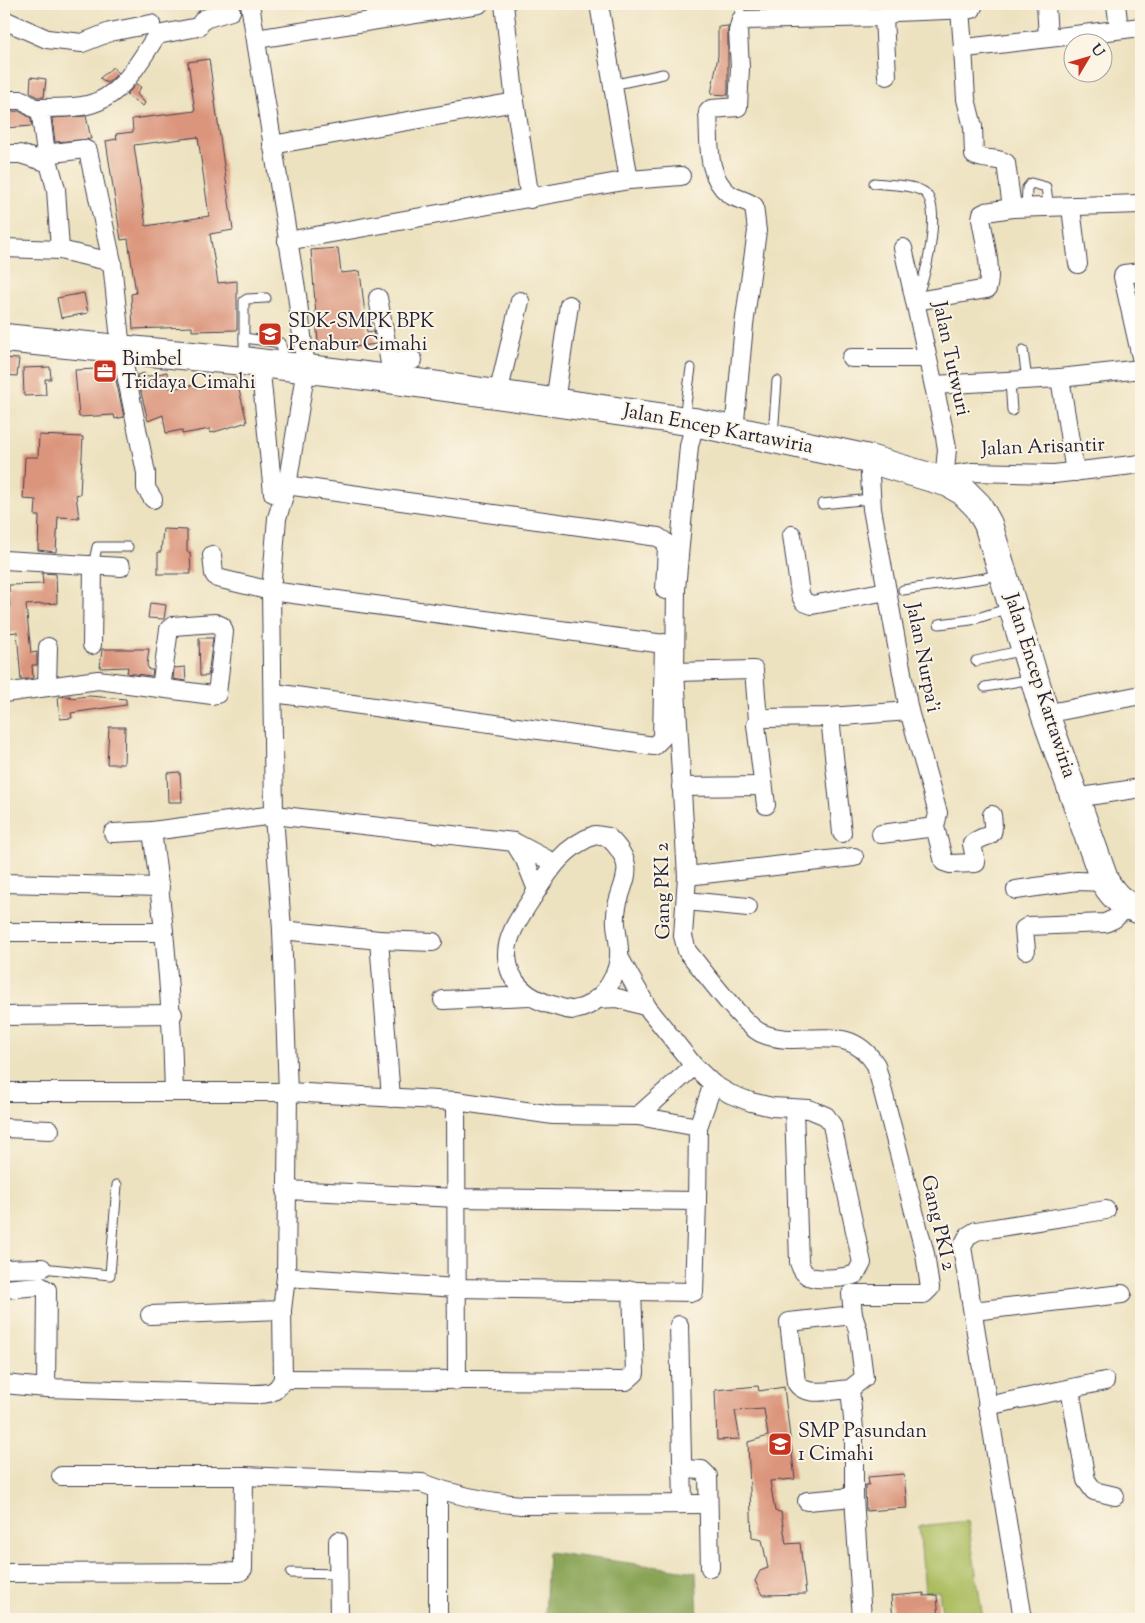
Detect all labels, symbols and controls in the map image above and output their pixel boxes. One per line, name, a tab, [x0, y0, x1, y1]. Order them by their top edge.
north arrow	[1062, 32, 1112, 82]
text: U	[1085, 41, 1108, 62]
street label: Jalan Tutwuri	[924, 298, 976, 419]
place label: SDK-SMPK BPK Penabur Cimahi	[288, 308, 435, 360]
school or university icon: SDK-SMPK BPK Penabur Cimahi	[257, 321, 283, 347]
place label: Bimbel Tridaya Cimahi	[122, 346, 256, 398]
office icon: Bimbel Tridaya Cimahi	[92, 358, 118, 384]
street label: Jalan Encep Kartawiria	[620, 397, 815, 463]
street label: Jalan Arisantir	[980, 431, 1106, 465]
street label: Jalan Encep Kartawiria	[995, 589, 1083, 782]
street label: Jalan Nurpa'i	[897, 600, 947, 716]
street label: Gang PKI 2	[649, 842, 679, 940]
street label: Gang PKI 2	[912, 1172, 962, 1274]
place label: SMP Pasundan 1 Cimahi	[798, 1418, 927, 1470]
school or university icon: SMP Pasundan 1 Cimahi	[767, 1431, 793, 1457]

